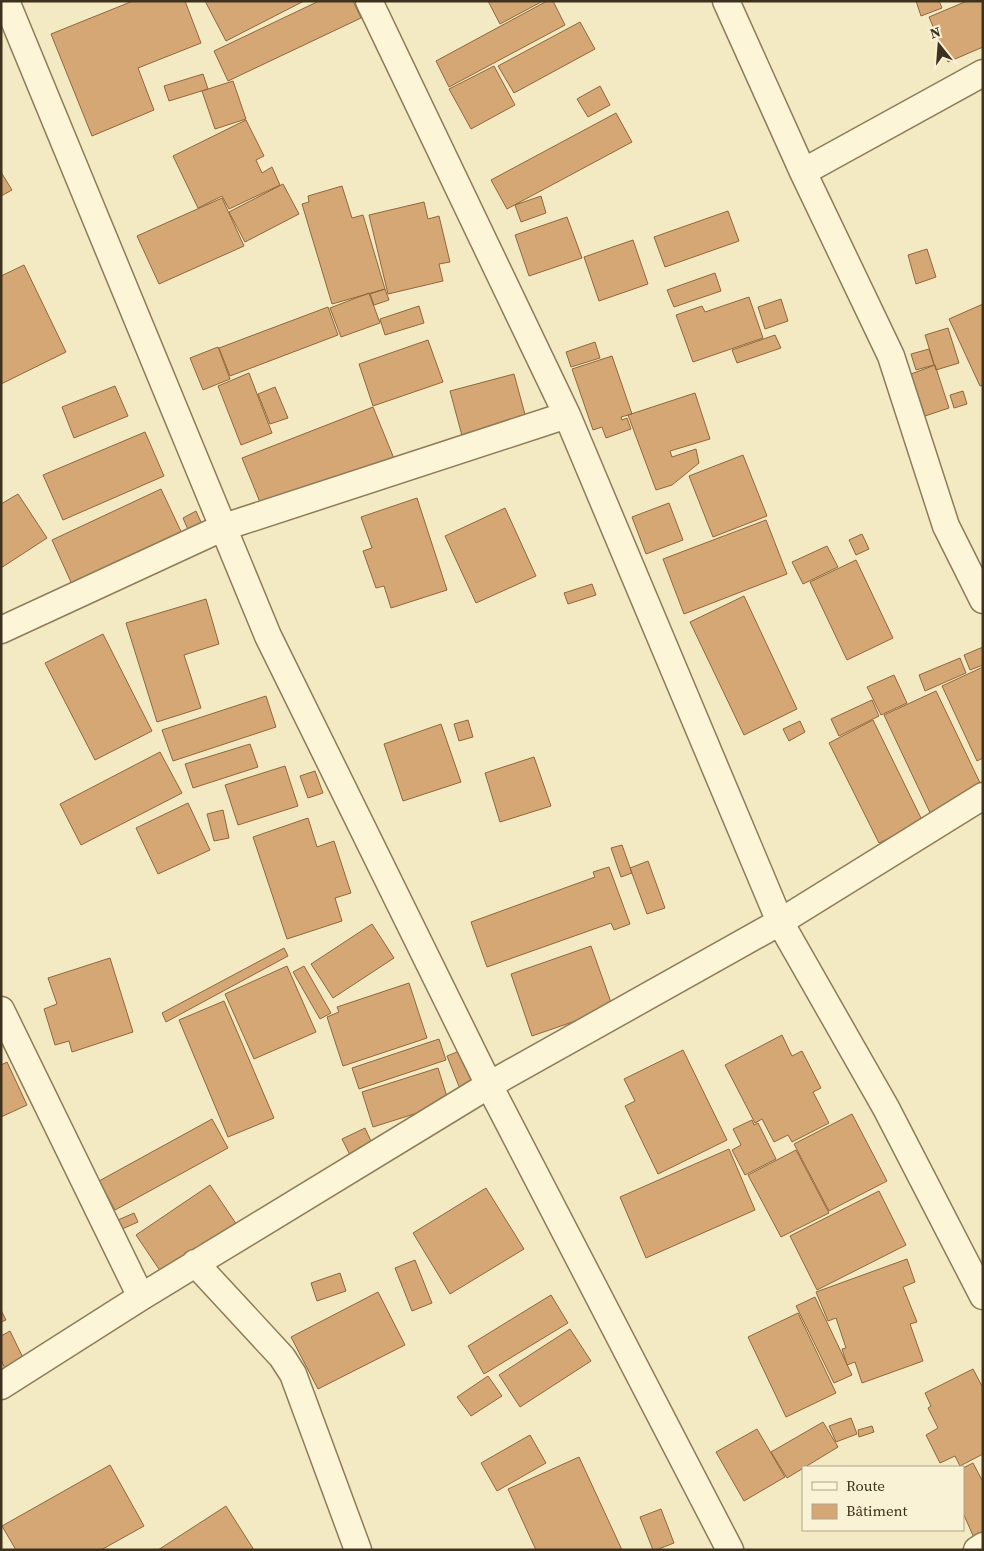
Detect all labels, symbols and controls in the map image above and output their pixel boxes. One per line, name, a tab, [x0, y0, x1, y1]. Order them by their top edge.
north arrow	[914, 20, 964, 70]
text: N	[927, 22, 943, 44]
legend	[802, 1466, 964, 1531]
text: Route	[846, 1475, 885, 1496]
text: Bâtiment	[846, 1500, 908, 1521]

